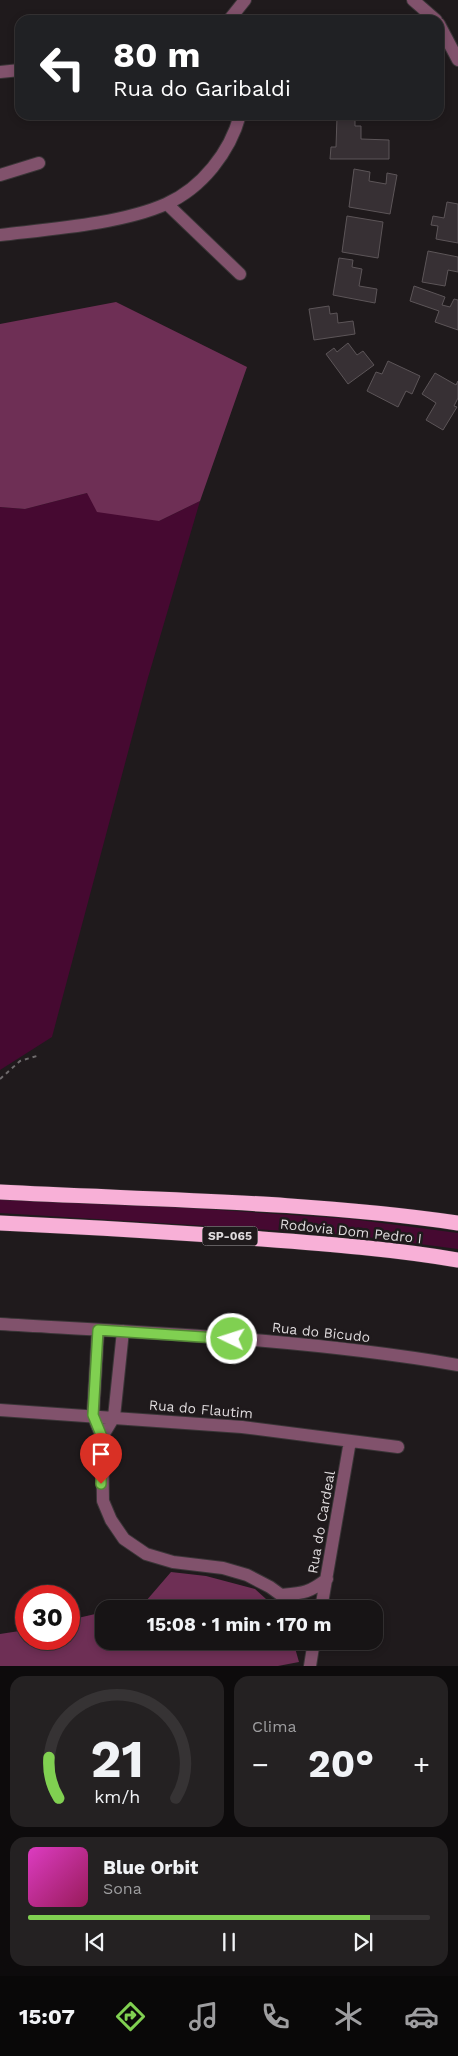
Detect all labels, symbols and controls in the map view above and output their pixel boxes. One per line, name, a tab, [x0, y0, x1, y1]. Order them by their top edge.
text: 80 m	[113, 34, 200, 76]
icon: left	[30, 35, 95, 100]
text: Rua do Garibaldi	[113, 76, 291, 101]
street label: Rodovia Dom Pedro I	[279, 1216, 423, 1246]
road number: SP-065	[202, 1226, 258, 1246]
position arrow	[205, 1312, 257, 1364]
street label: Rua do Bicudo	[271, 1319, 371, 1345]
street label: Rua do Flautim	[148, 1396, 254, 1422]
pin	[80, 1433, 122, 1484]
icon: arrive	[87, 1440, 115, 1468]
street label: Rua do Cardeal	[304, 1469, 338, 1575]
speed limit sign: 30	[15, 1585, 80, 1650]
text: 15:08 · 1 min · 170 m	[147, 1613, 331, 1636]
text: Clima	[252, 1717, 296, 1736]
text: 21	[90, 1729, 144, 1790]
text: 20°	[308, 1742, 374, 1786]
text: −	[252, 1748, 269, 1781]
text: +	[413, 1748, 430, 1781]
text: km/h	[94, 1786, 140, 1807]
text: Blue Orbit	[103, 1856, 198, 1879]
text: Sona	[103, 1879, 142, 1898]
icon: previous	[81, 1928, 109, 1956]
icon: pause	[215, 1928, 243, 1956]
icon: next	[349, 1928, 377, 1956]
icon: directions	[113, 1999, 148, 2034]
icon: music	[186, 1999, 221, 2034]
icon: phone	[258, 1999, 293, 2034]
icon: climate	[331, 1999, 366, 2034]
icon: car	[404, 1999, 439, 2034]
text: 15:07	[19, 2004, 75, 2029]

